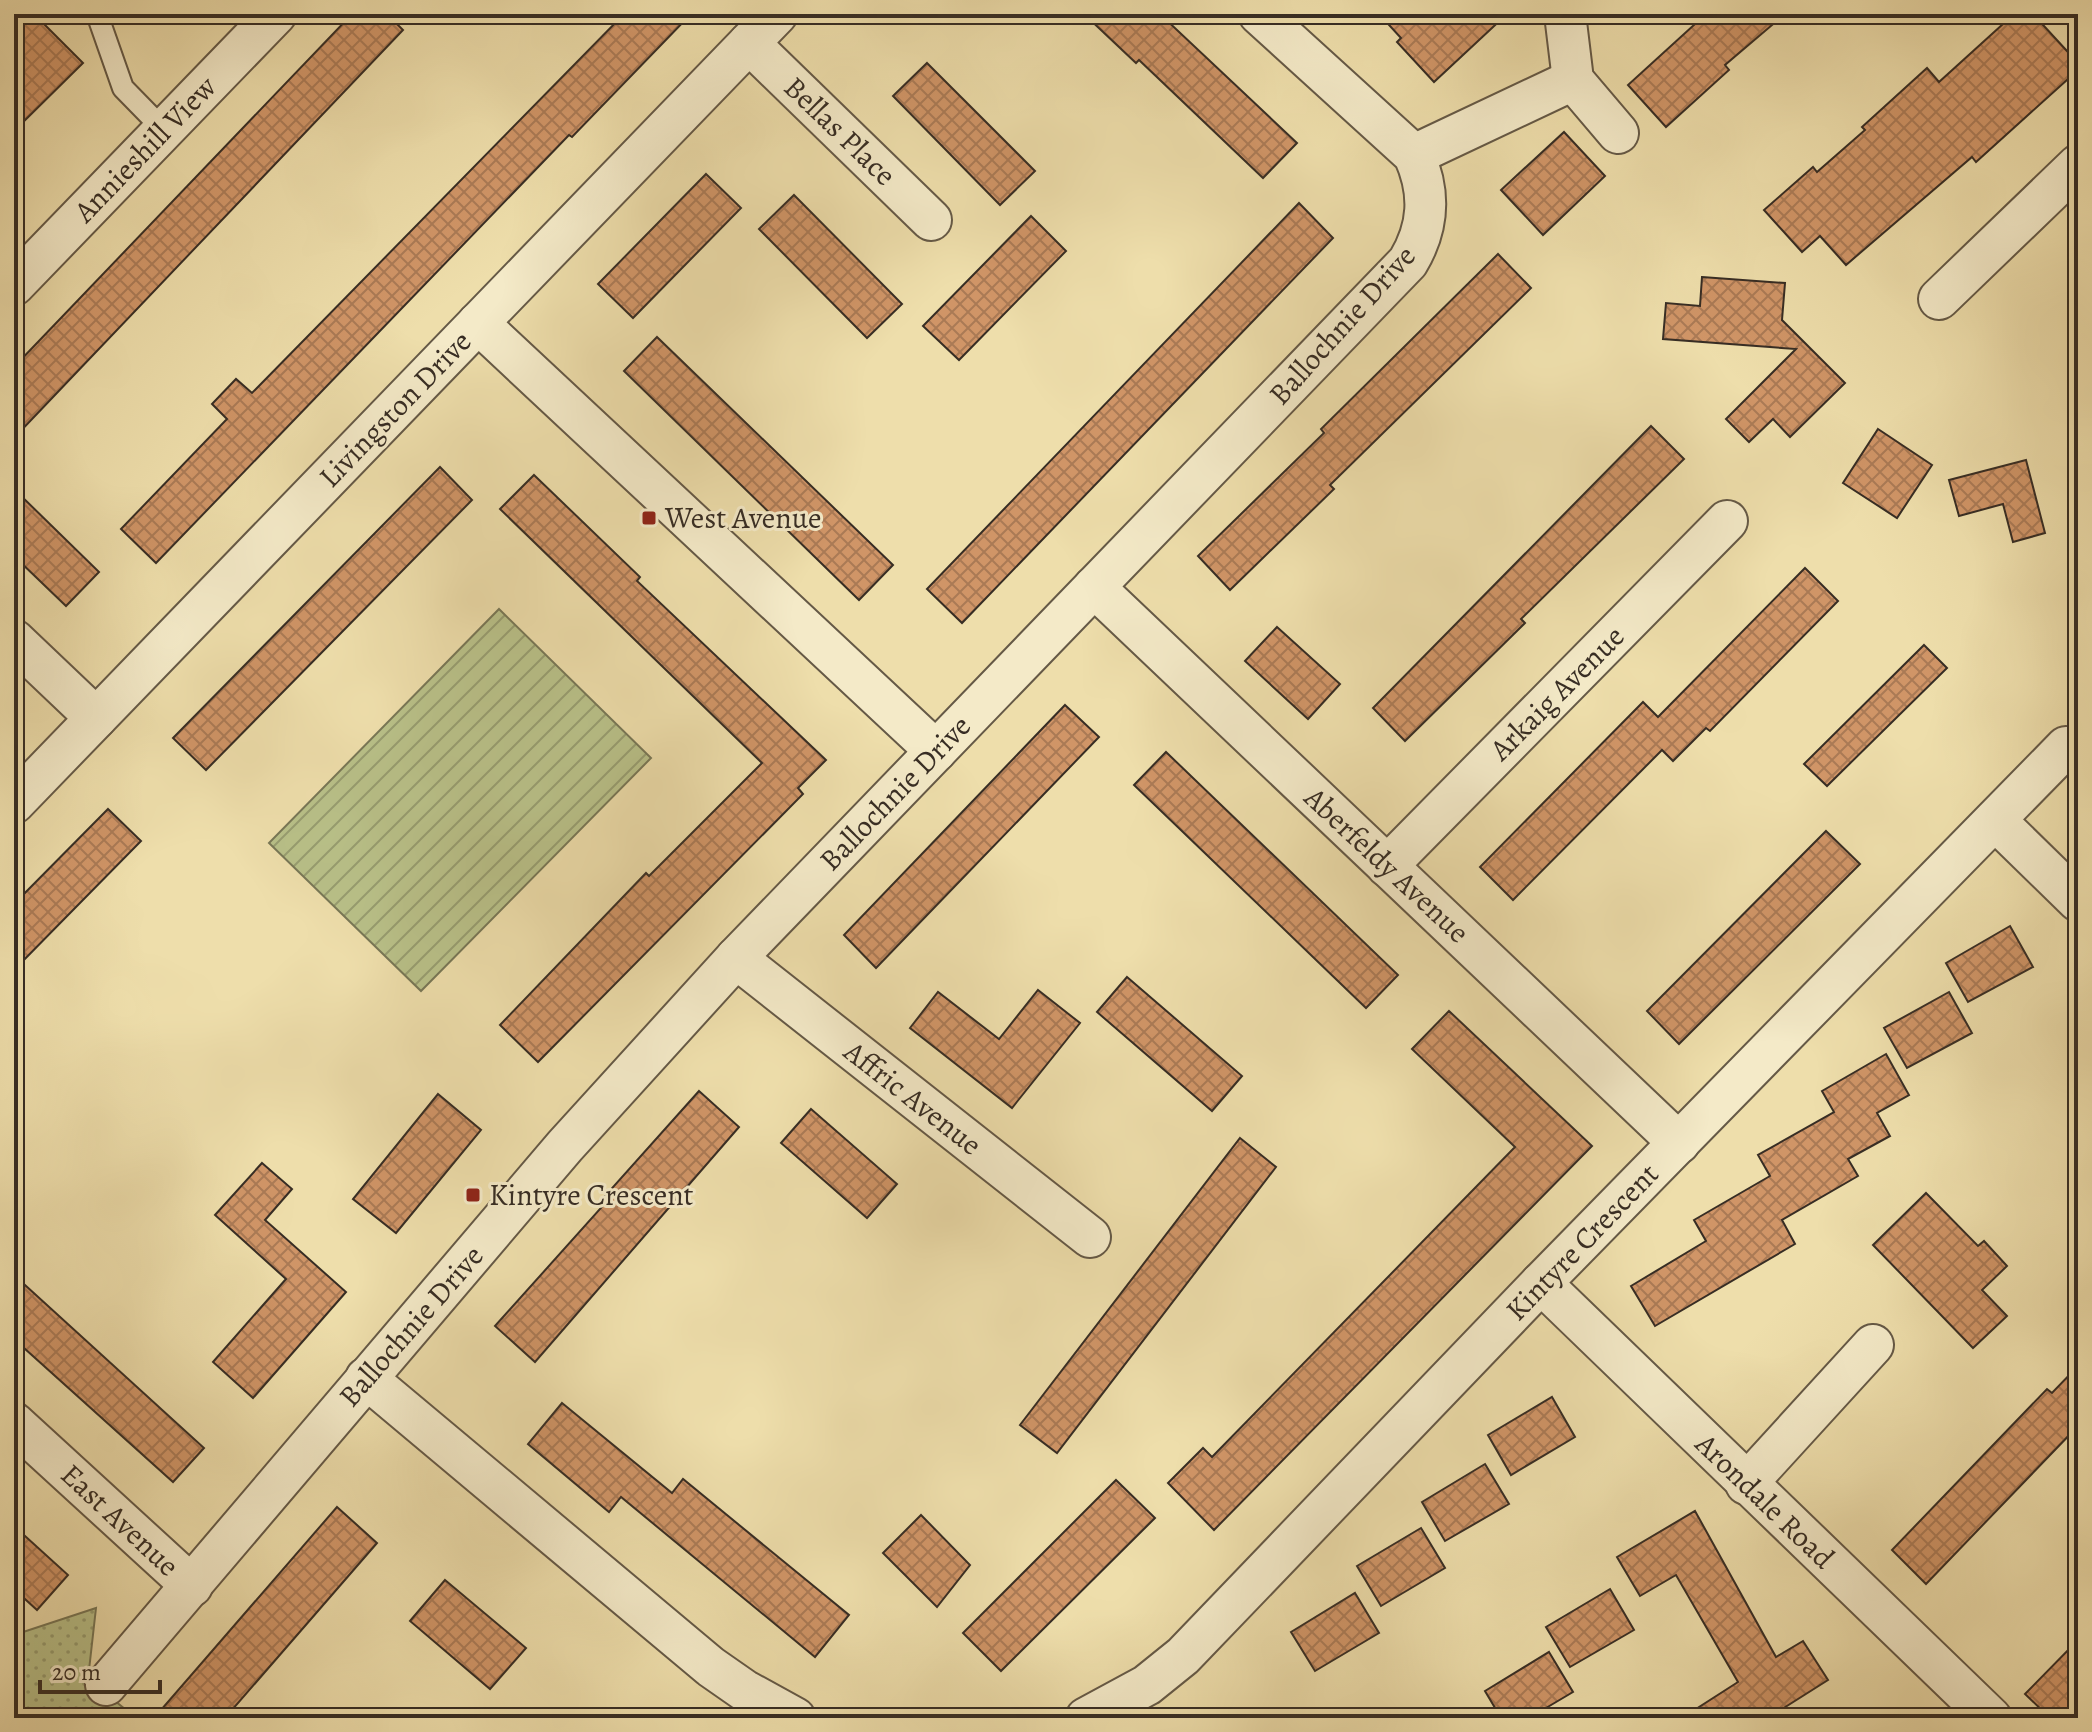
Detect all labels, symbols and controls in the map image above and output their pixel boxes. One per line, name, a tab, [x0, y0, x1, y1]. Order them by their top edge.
street label: Annieshill View	[64, 67, 226, 232]
street label: Bellas Place	[775, 68, 905, 194]
street label: Ballochnie Drive	[1260, 237, 1424, 413]
street label: Livingston Drive	[310, 322, 480, 496]
place label: West Avenue	[664, 498, 821, 538]
marker: West Avenue	[640, 509, 658, 527]
street label: Arkaig Avenue	[1480, 617, 1633, 770]
street label: Ballochnie Drive	[811, 707, 979, 879]
street label: Aberfeldy Avenue	[1295, 777, 1478, 952]
street label: Affric Avenue	[835, 1031, 990, 1164]
street label: Kintyre Crescent	[1497, 1154, 1667, 1329]
place label: Kintyre Crescent	[489, 1175, 694, 1215]
marker: Kintyre Crescent	[464, 1186, 482, 1204]
street label: Ballochnie Drive	[330, 1237, 492, 1415]
street label: Arondale Road	[1686, 1424, 1844, 1578]
street label: East Avenue	[52, 1455, 188, 1585]
scale bar	[40, 1644, 160, 1694]
text: 20 m	[52, 1656, 101, 1688]

